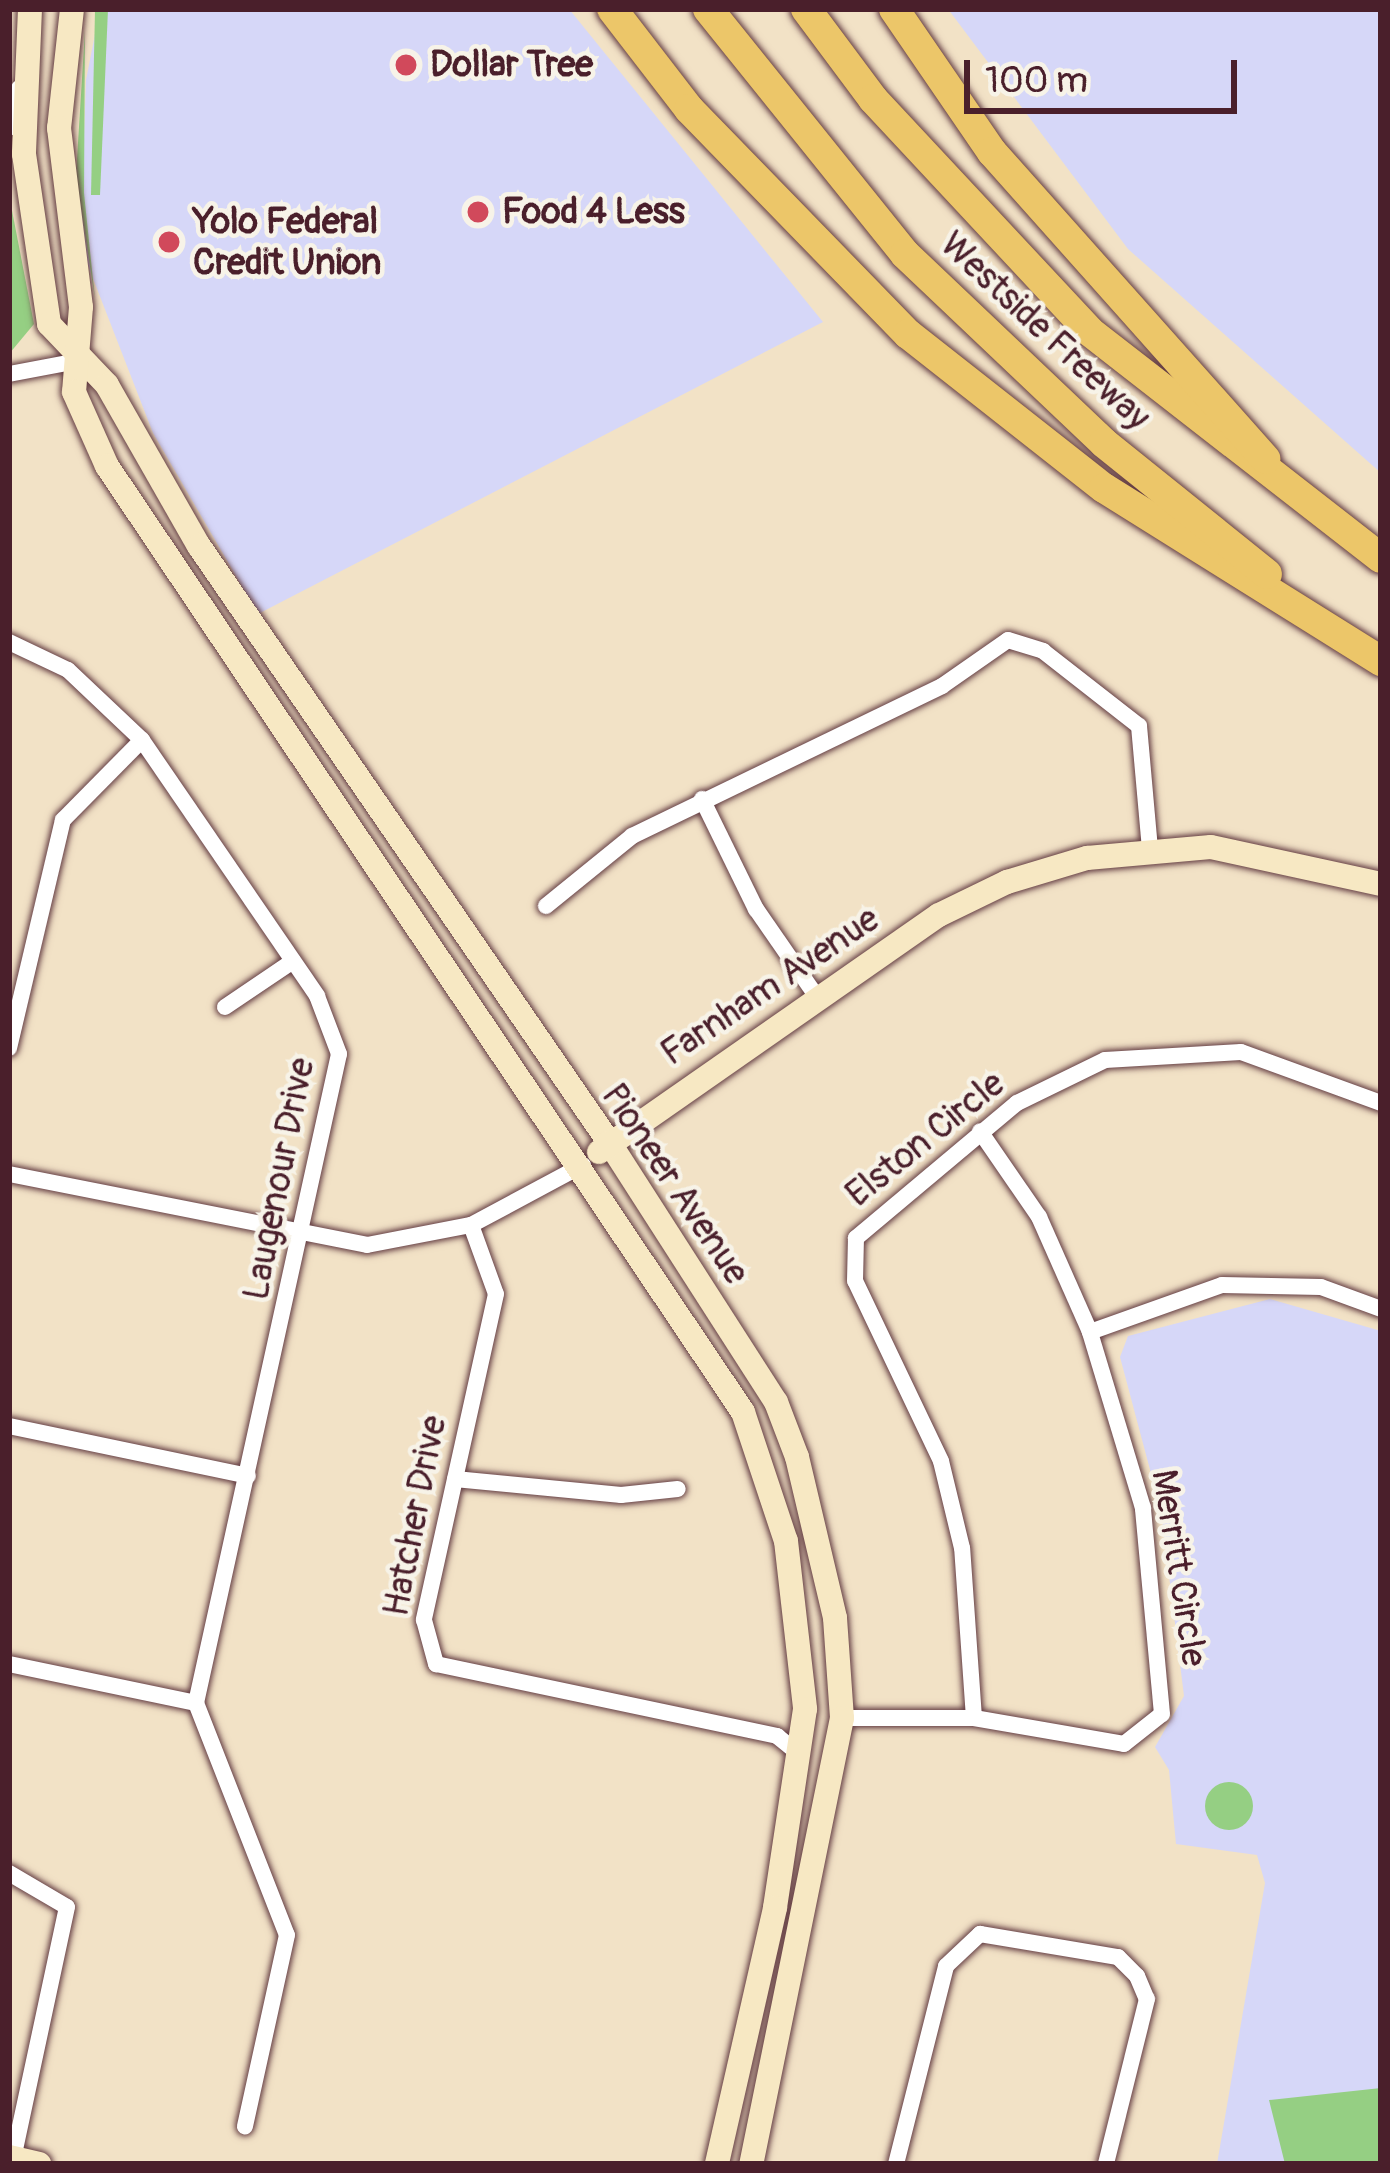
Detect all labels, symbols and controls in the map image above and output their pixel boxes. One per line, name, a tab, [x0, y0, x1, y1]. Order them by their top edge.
scale bar	[970, 36, 1243, 110]
place label: Dollar Tree	[430, 43, 593, 87]
marker: Dollar Tree	[393, 52, 419, 78]
text: 100 m	[985, 58, 1088, 103]
place label: Food 4 Less	[502, 190, 685, 234]
place label: Yolo Federal Credit Union	[193, 199, 381, 284]
marker: Food 4 Less	[465, 199, 491, 225]
street label: Westside Freeway	[931, 223, 1159, 439]
marker: Yolo Federal Credit Union	[156, 229, 182, 255]
street label: Farnham Avenue	[653, 897, 887, 1075]
street label: Laugenour Drive	[234, 1054, 324, 1304]
street label: Elston Circle	[837, 1062, 1013, 1216]
street label: Pioneer Avenue	[592, 1076, 758, 1292]
street label: Hatcher Drive	[374, 1412, 456, 1620]
street label: Merritt Circle	[1142, 1467, 1216, 1669]

